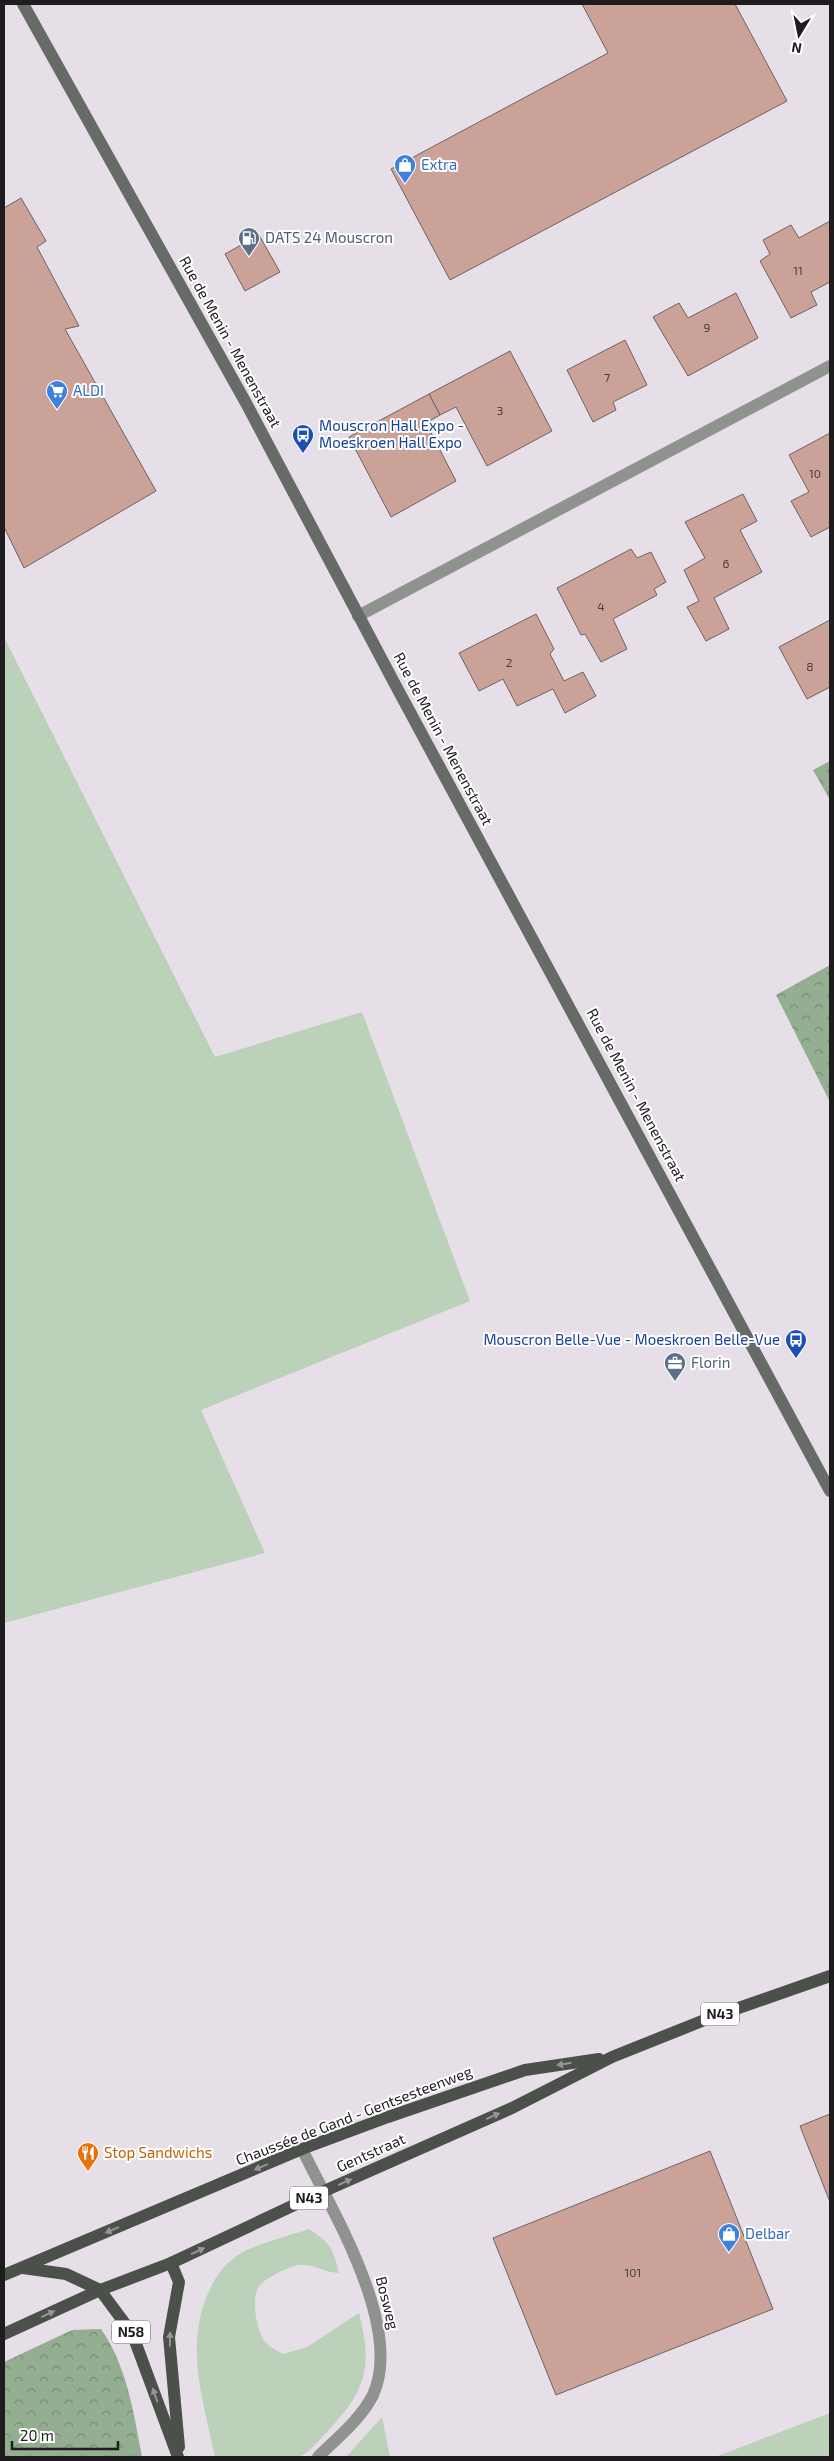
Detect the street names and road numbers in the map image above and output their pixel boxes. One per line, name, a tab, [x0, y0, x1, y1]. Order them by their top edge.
street label: Rue de Menin - Menenstraat	[176, 253, 286, 431]
street label: Rue de Menin - Menenstraat	[391, 649, 497, 828]
street label: Rue de Menin - Menenstraat	[584, 1005, 690, 1184]
road number: N43	[701, 2002, 739, 2026]
street label: Chaussée de Gand - Gentsesteenweg	[233, 2061, 475, 2169]
street label: Gentstraat	[333, 2129, 408, 2175]
road number: N43	[290, 2186, 328, 2210]
street label: Bosweg	[373, 2274, 403, 2332]
road number: N58	[112, 2320, 150, 2344]

